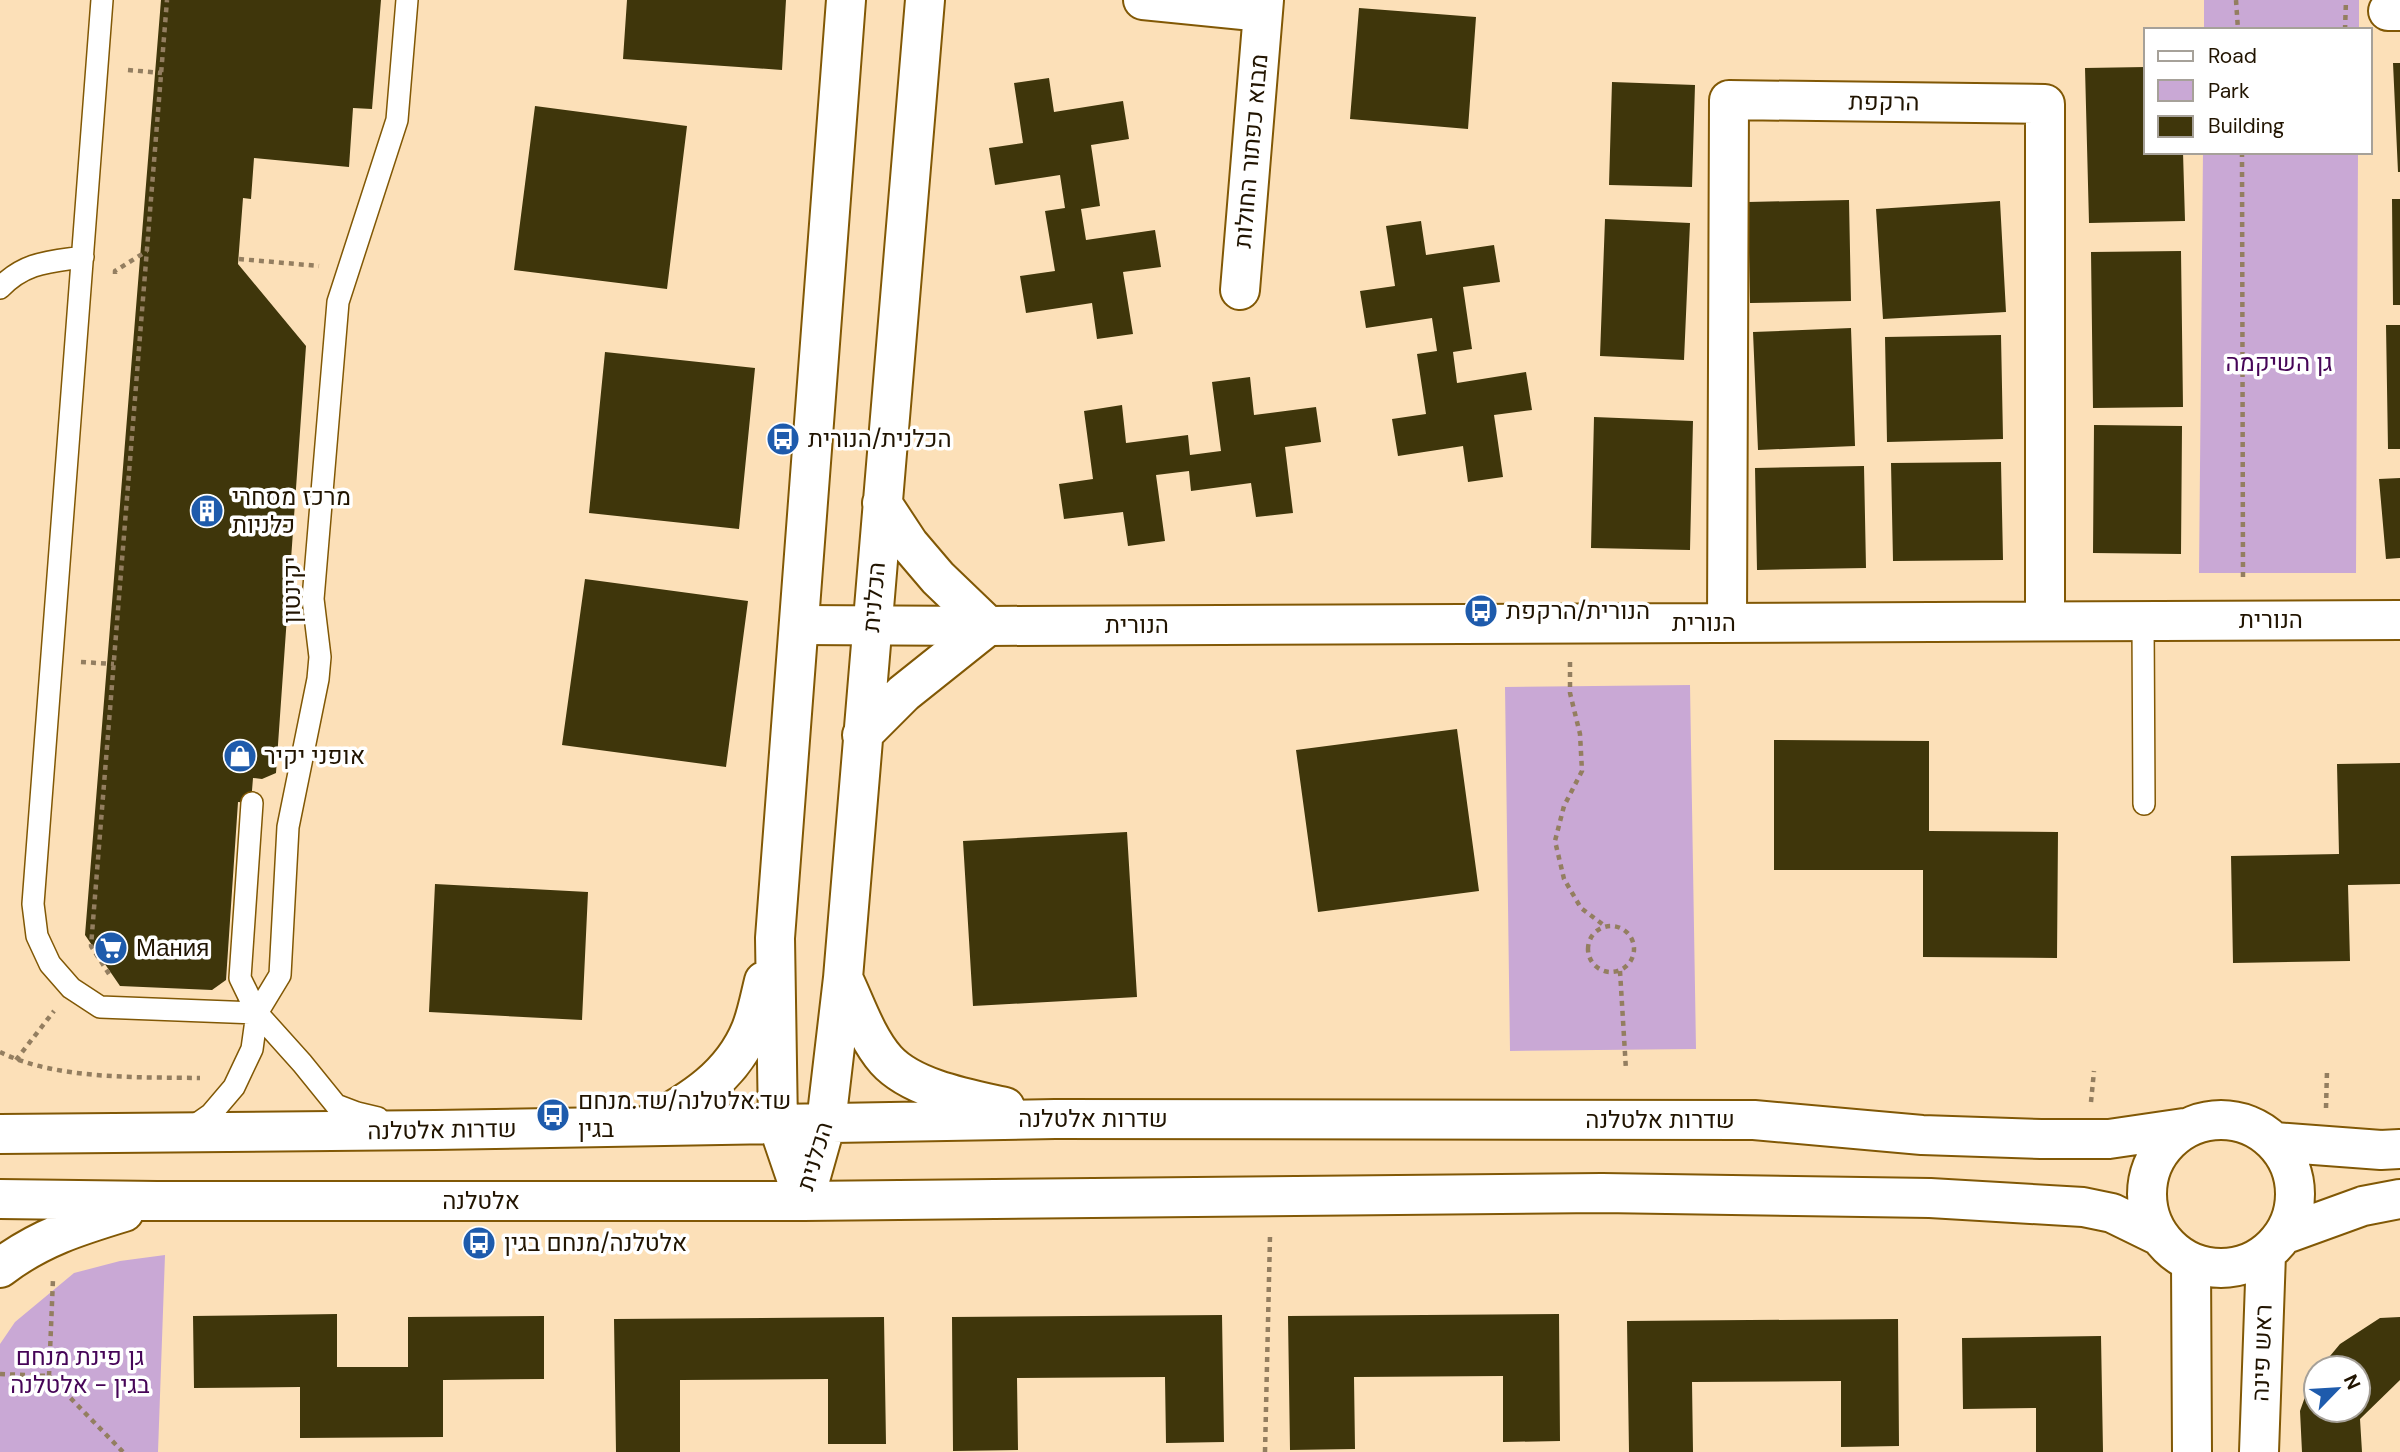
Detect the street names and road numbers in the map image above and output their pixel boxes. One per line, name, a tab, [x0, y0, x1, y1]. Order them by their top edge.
street label: מבוא כפתור החולות	[1227, 52, 1274, 249]
street label: הרקפת	[1848, 85, 1920, 118]
street label: יקינטון	[276, 557, 307, 623]
street label: הכלנית	[855, 561, 892, 633]
street label: הנורית	[2239, 604, 2303, 635]
street label: הנורית	[1672, 607, 1736, 638]
street label: הנורית	[1105, 609, 1169, 640]
street label: שדרות אלטלנה	[1018, 1103, 1168, 1134]
street label: שדרות אלטלנה	[1585, 1104, 1735, 1135]
street label: שדרות אלטלנה	[367, 1113, 517, 1146]
street label: הכלנית	[789, 1118, 840, 1194]
street label: אלטלנה	[442, 1185, 520, 1216]
street label: ראש פינה	[2244, 1304, 2279, 1402]

